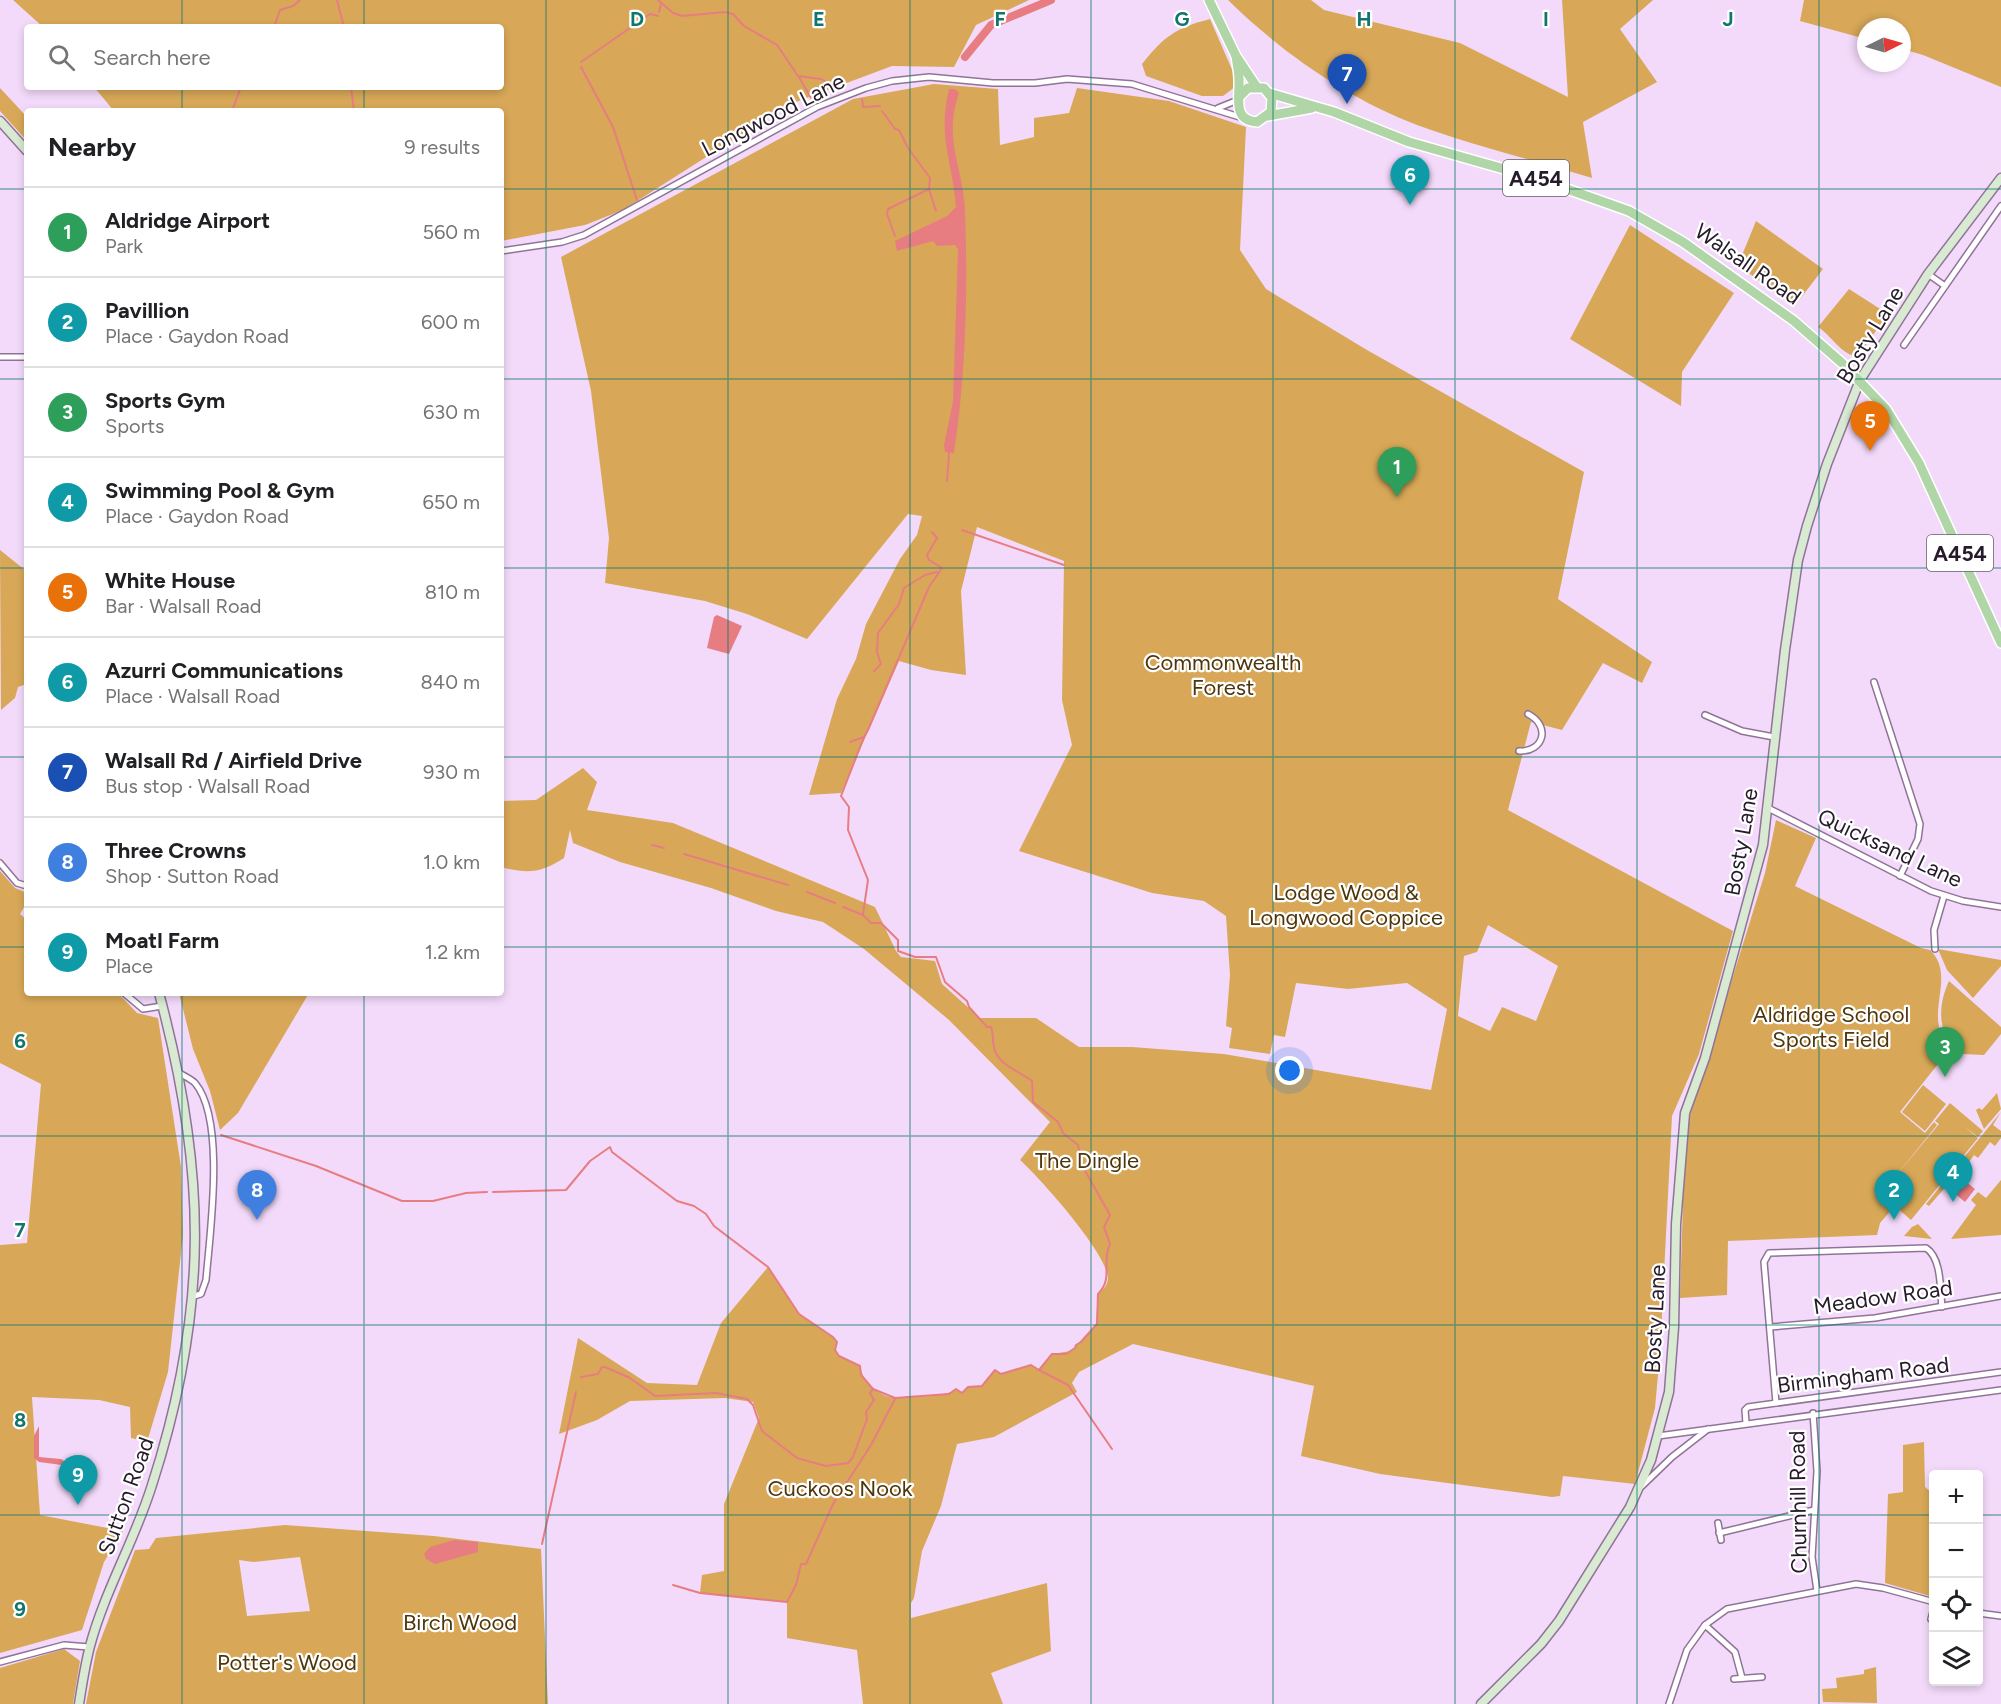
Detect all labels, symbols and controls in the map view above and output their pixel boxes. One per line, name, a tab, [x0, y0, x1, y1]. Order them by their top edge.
text: D	[630, 7, 644, 31]
text: E	[813, 7, 825, 31]
text: F	[994, 7, 1006, 31]
text: G	[1175, 7, 1190, 31]
text: H	[1357, 7, 1372, 31]
text: I	[1543, 7, 1549, 31]
text: J	[1722, 7, 1734, 31]
north arrow	[1857, 18, 1911, 72]
search box	[24, 24, 504, 90]
icon: search	[45, 41, 78, 74]
text: Search here	[93, 44, 211, 71]
pin: 7	[1328, 54, 1366, 104]
street label: Longwood Lane	[697, 67, 849, 163]
text: Nearby	[48, 131, 136, 163]
text: 9 results	[404, 135, 480, 159]
pin: 6	[1390, 156, 1430, 205]
road number: A454	[1503, 160, 1569, 196]
text: Aldridge Airport	[105, 207, 270, 234]
street label: Walsall Road	[1690, 218, 1806, 310]
text: 1	[63, 220, 72, 244]
text: 560 m	[422, 220, 480, 244]
text: Park	[105, 234, 143, 258]
street label: Bosty Lane	[1830, 281, 1910, 389]
text: Pavillion	[105, 297, 189, 324]
text: 2	[62, 310, 73, 334]
text: 600 m	[421, 310, 480, 334]
text: Place · Gaydon Road	[105, 324, 289, 348]
text: Sports Gym	[105, 387, 225, 414]
text: 3	[62, 400, 73, 424]
text: 630 m	[423, 400, 480, 424]
pin: 5	[1850, 402, 1890, 451]
text: Sports	[105, 414, 164, 438]
pin: 1	[1378, 448, 1416, 497]
text: Swimming Pool & Gym	[105, 477, 335, 504]
text: 4	[61, 490, 74, 514]
text: 650 m	[422, 490, 480, 514]
text: Place · Gaydon Road	[105, 504, 289, 528]
road number: A454	[1927, 535, 1993, 571]
text: White House	[105, 567, 235, 594]
text: 5	[62, 580, 73, 604]
text: 810 m	[425, 580, 480, 604]
text: Bar · Walsall Road	[105, 594, 261, 618]
park label: Commonwealth Forest	[1145, 649, 1301, 701]
text: Azurri Communications	[105, 657, 343, 684]
text: 6	[62, 670, 73, 694]
text: 840 m	[421, 670, 480, 694]
text: Place · Walsall Road	[105, 684, 280, 708]
text: Walsall Rd / Airfield Drive	[105, 747, 362, 774]
text: 7	[62, 760, 73, 784]
text: 930 m	[423, 760, 480, 784]
text: Bus stop · Walsall Road	[105, 774, 310, 798]
street label: Bosty Lane	[1718, 786, 1764, 898]
street label: Quicksand Lane	[1814, 803, 1966, 893]
text: Three Crowns	[105, 837, 246, 864]
text: 8	[61, 850, 74, 874]
text: 1.0 km	[423, 850, 480, 874]
text: Shop · Sutton Road	[105, 864, 279, 888]
park label: Lodge Wood & Longwood Coppice	[1249, 879, 1443, 931]
text: Moatl Farm	[105, 927, 219, 954]
text: 9	[62, 940, 73, 964]
text: 1.2 km	[425, 940, 480, 964]
text: Place	[105, 954, 153, 978]
park label: Aldridge School Sports Field	[1753, 1001, 1909, 1053]
pin: 3	[1926, 1028, 1964, 1077]
text: 6	[14, 1029, 26, 1053]
your location	[1275, 1056, 1304, 1085]
park label: The Dingle	[1035, 1147, 1139, 1174]
pin: 4	[1934, 1152, 1972, 1202]
pin: 8	[238, 1170, 276, 1220]
pin: 2	[1874, 1170, 1914, 1220]
text: 7	[14, 1218, 26, 1242]
street label: Bosty Lane	[1639, 1264, 1671, 1374]
street label: Meadow Road	[1812, 1274, 1954, 1320]
street label: Birmingham Road	[1775, 1351, 1951, 1399]
text: 8	[14, 1408, 26, 1432]
street label: Churnhill Road	[1783, 1430, 1813, 1574]
street label: Sutton Road	[92, 1433, 160, 1559]
pin: 9	[58, 1456, 98, 1505]
map controls	[1929, 1470, 1983, 1686]
button: +	[1929, 1470, 1983, 1524]
park label: Cuckoos Nook	[768, 1475, 913, 1502]
button: −	[1929, 1524, 1983, 1578]
button: locate	[1929, 1578, 1983, 1632]
text: 9	[14, 1597, 26, 1621]
park label: Birch Wood	[403, 1609, 517, 1636]
button: layers	[1929, 1632, 1983, 1686]
park label: Potter's Wood	[217, 1649, 357, 1676]

